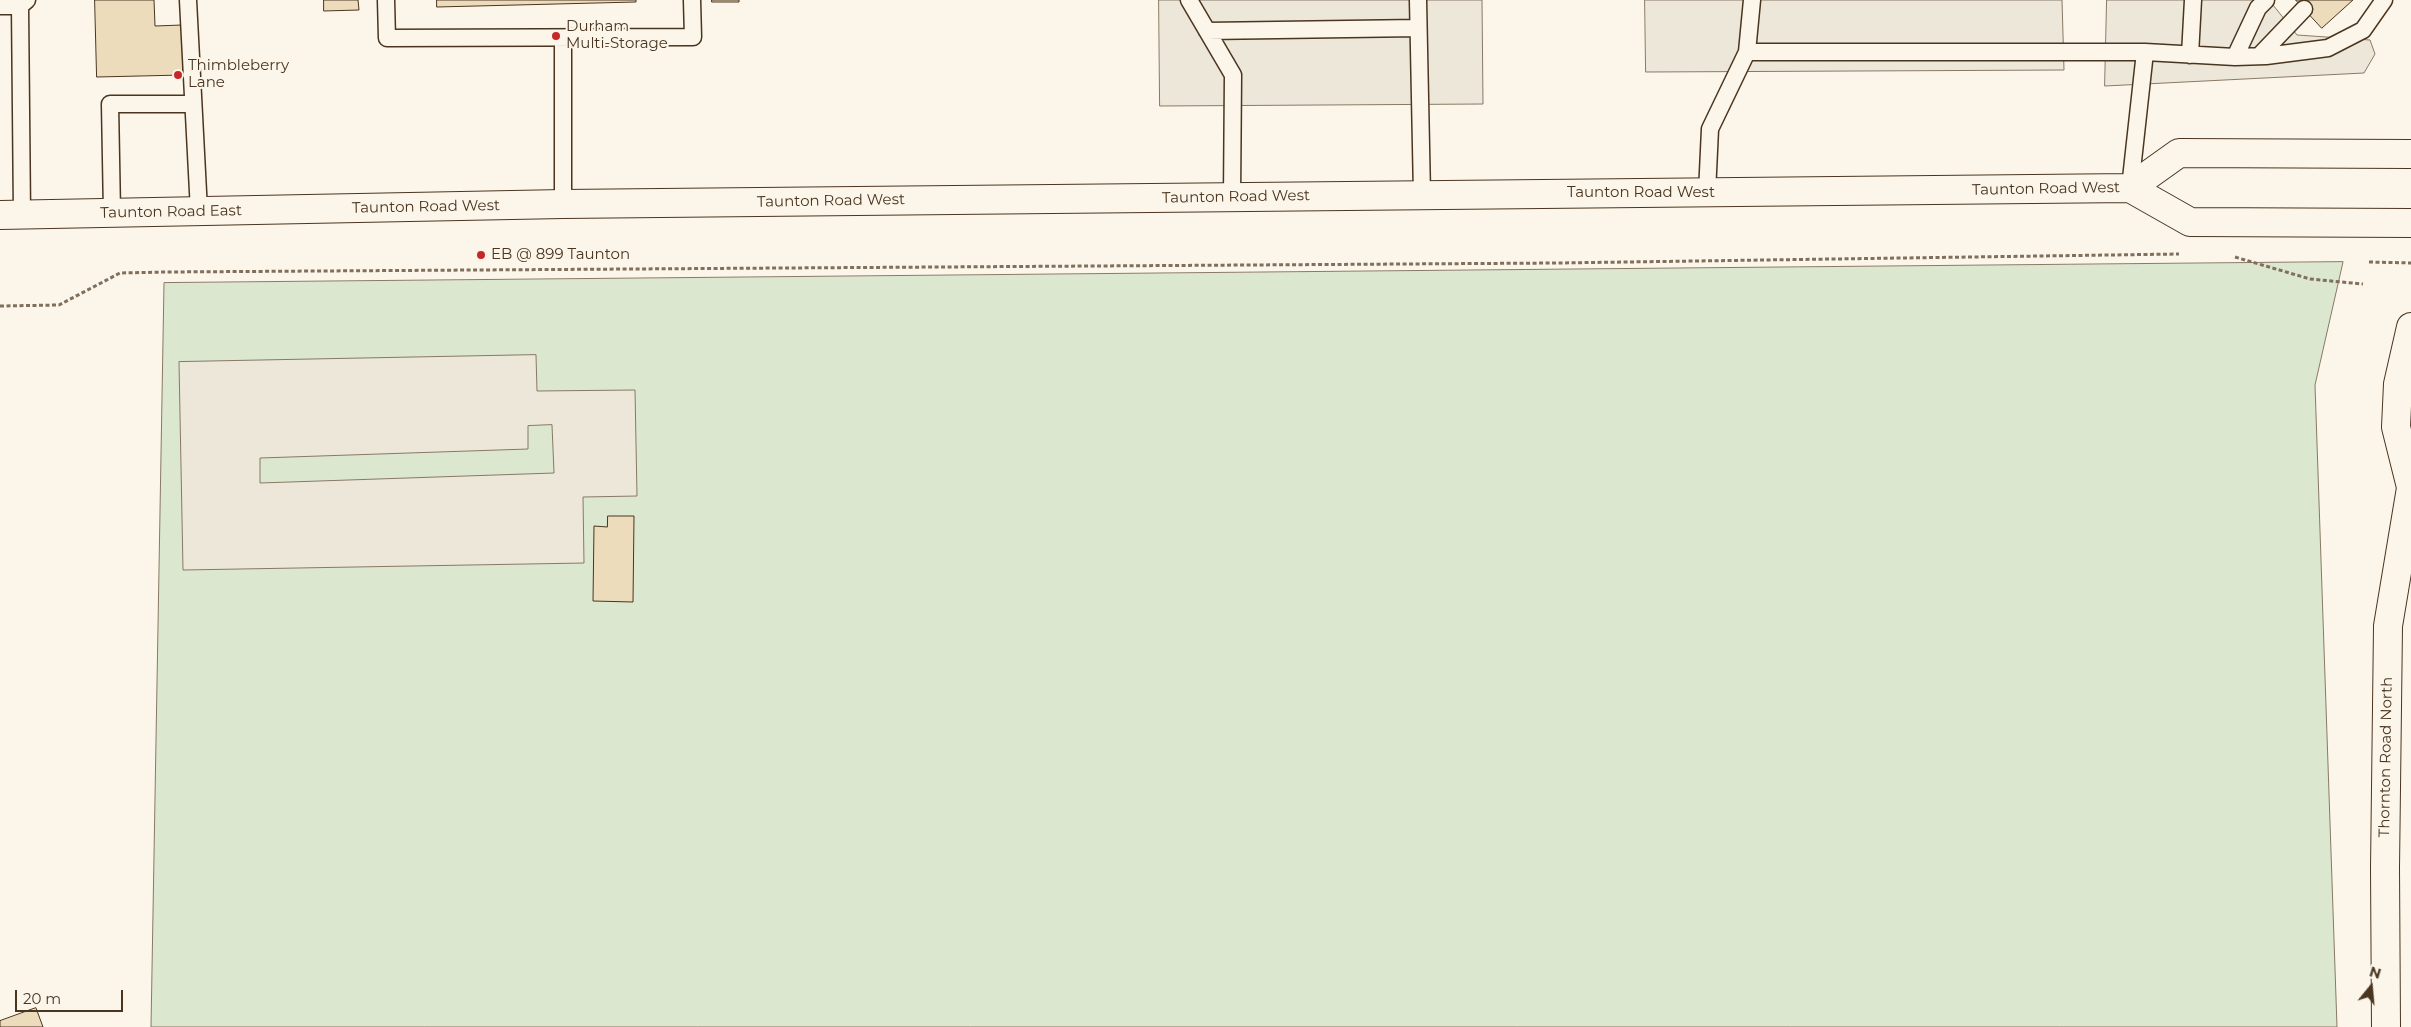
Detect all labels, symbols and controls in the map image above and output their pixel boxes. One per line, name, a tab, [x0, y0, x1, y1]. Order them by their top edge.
place label: Durham Multi-Storage	[566, 18, 668, 53]
marker: Durham Multi-Storage	[550, 30, 562, 42]
place label: Thimbleberry Lane	[188, 57, 289, 92]
marker: Thimbleberry Lane	[172, 69, 184, 81]
street label: Taunton Road West	[1972, 179, 2120, 199]
street label: Taunton Road West	[1567, 184, 1715, 202]
street label: Taunton Road West	[1162, 187, 1310, 207]
street label: Taunton Road West	[757, 191, 905, 211]
street label: Taunton Road West	[352, 197, 500, 217]
street label: Taunton Road East	[100, 202, 242, 222]
place label: EB @ 899 Taunton	[491, 246, 630, 264]
marker: EB @ 899 Taunton	[475, 249, 487, 261]
street label: Thornton Road North	[2376, 677, 2396, 837]
north arrow	[2346, 962, 2396, 1012]
text: N	[2367, 962, 2383, 983]
scale bar	[18, 980, 125, 1012]
text: 20 m	[23, 989, 61, 1008]

